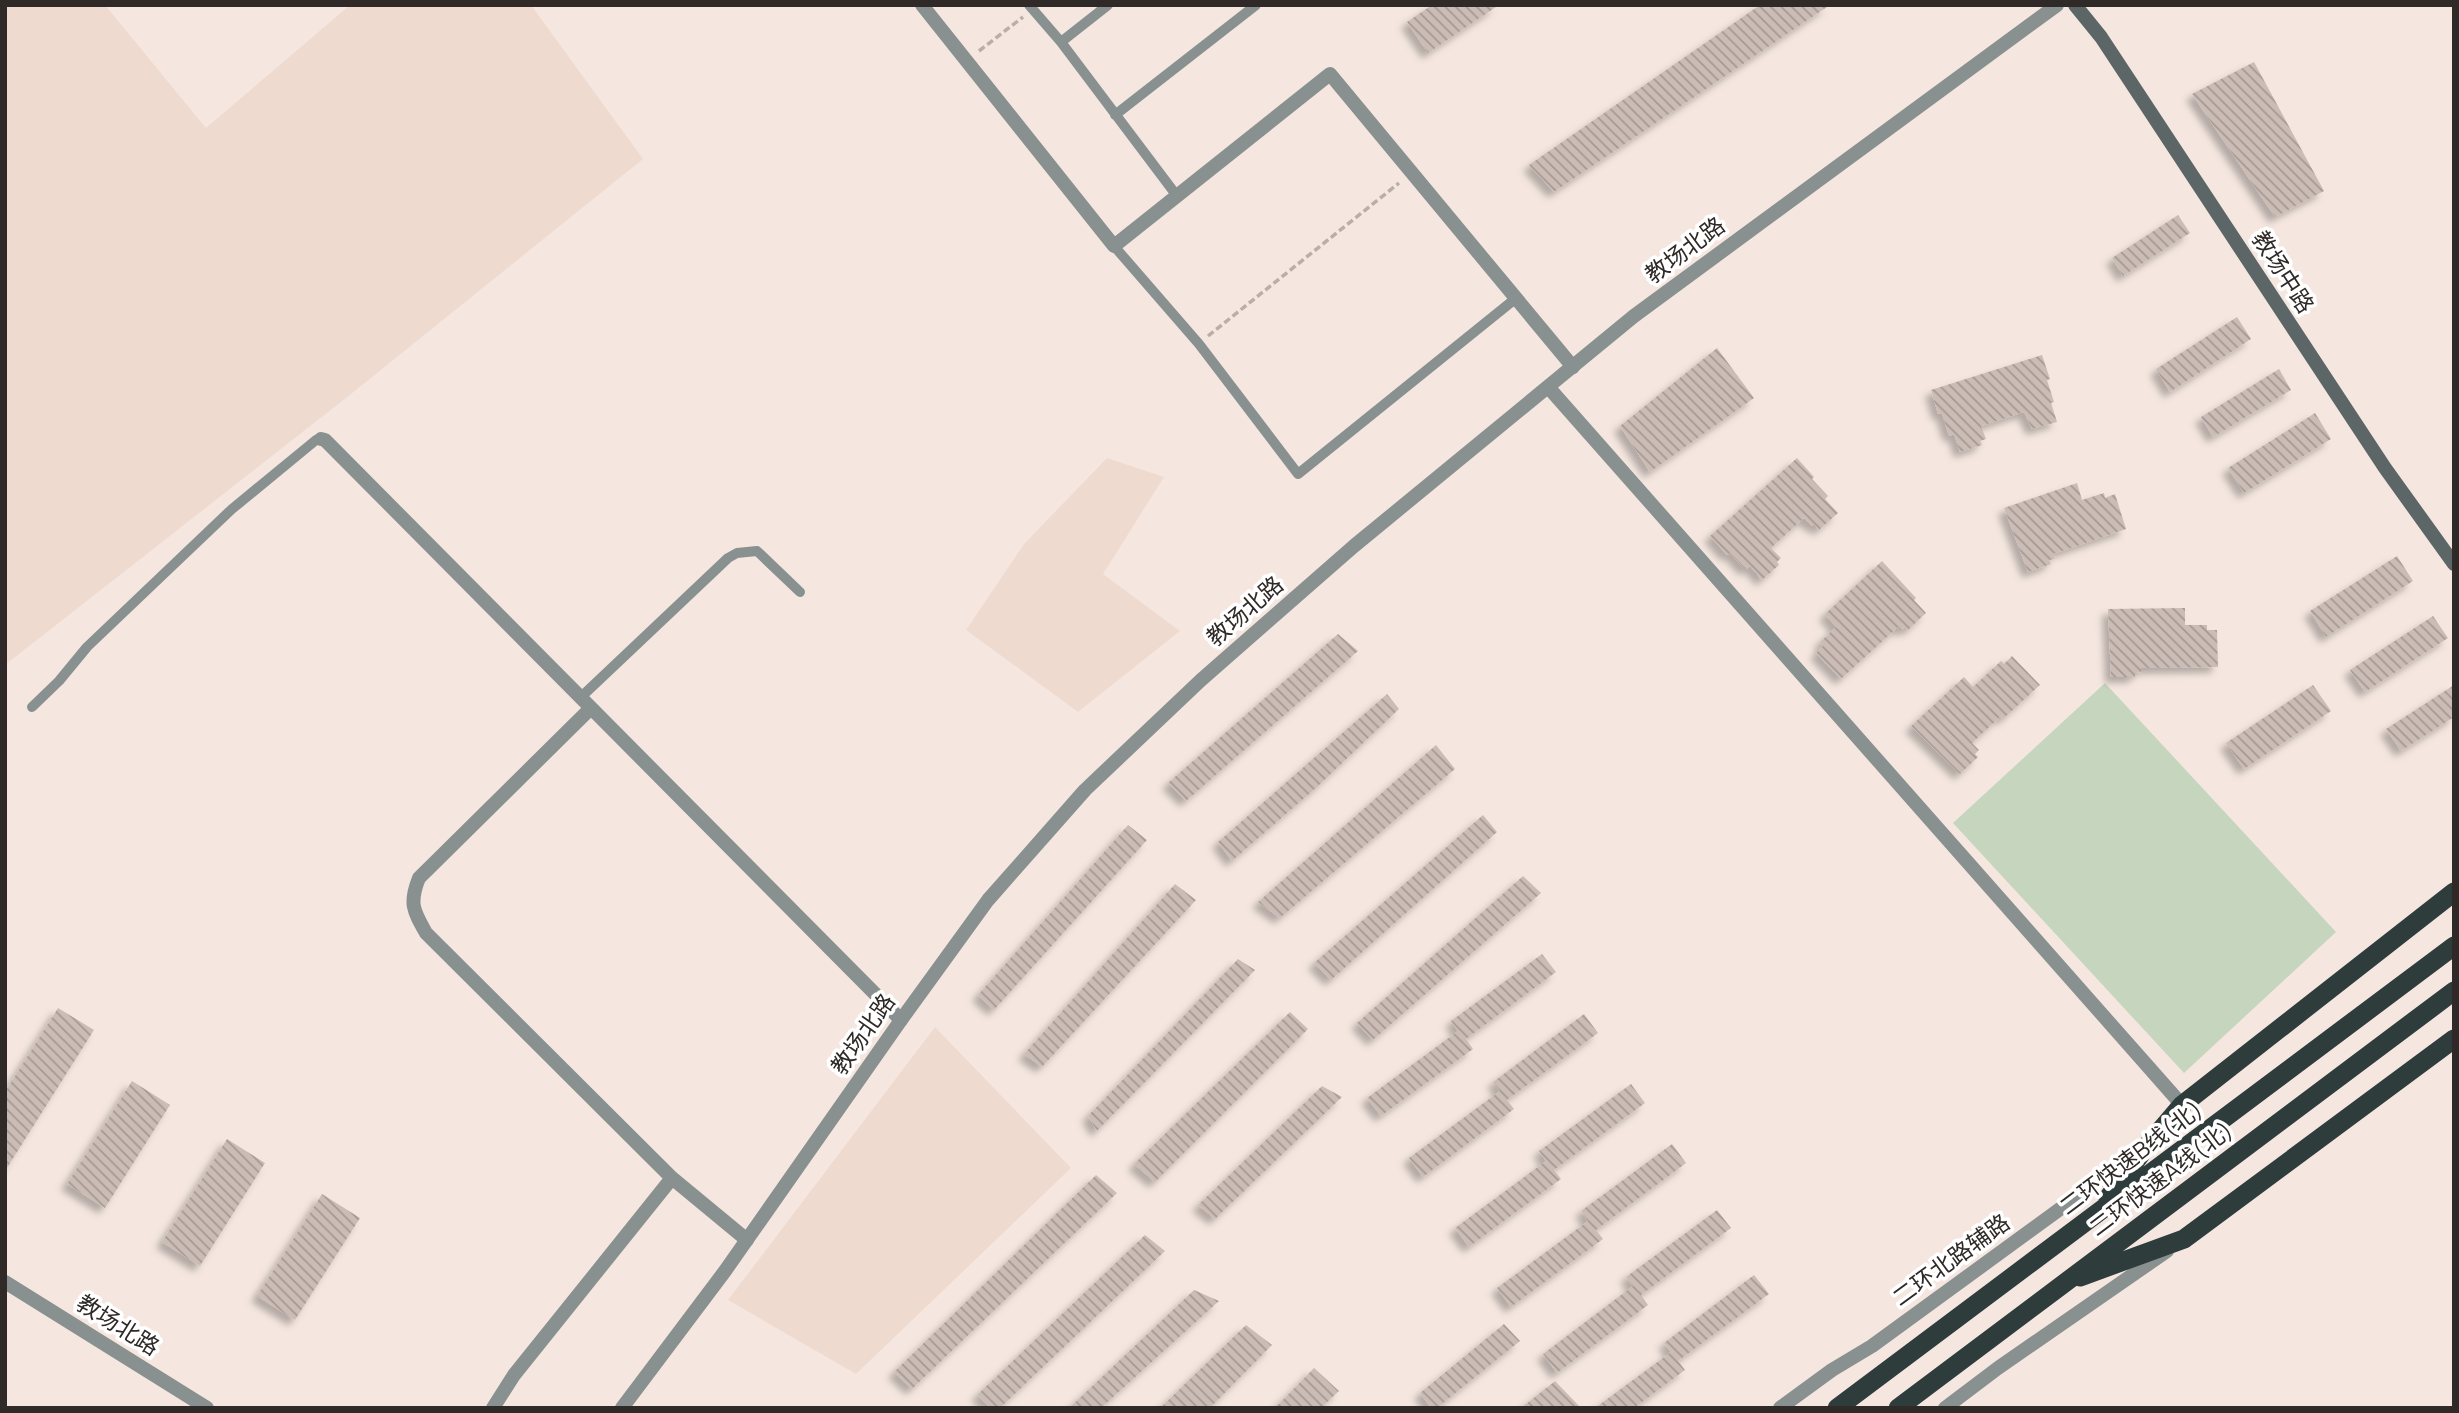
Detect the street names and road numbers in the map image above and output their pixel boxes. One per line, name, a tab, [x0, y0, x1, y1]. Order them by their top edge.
street label: 教场北路	[1638, 209, 1731, 290]
street label: 教场中路	[2245, 224, 2322, 319]
street label: 教场北路	[1199, 568, 1290, 652]
street label: 教场北路	[823, 987, 902, 1080]
street label: 二环快速B线(北)	[2052, 1093, 2209, 1222]
street label: 二环快速A线(北)	[2082, 1114, 2239, 1243]
street label: 二环北路辅路	[1885, 1206, 2016, 1313]
street label: 教场北路	[71, 1286, 166, 1362]

